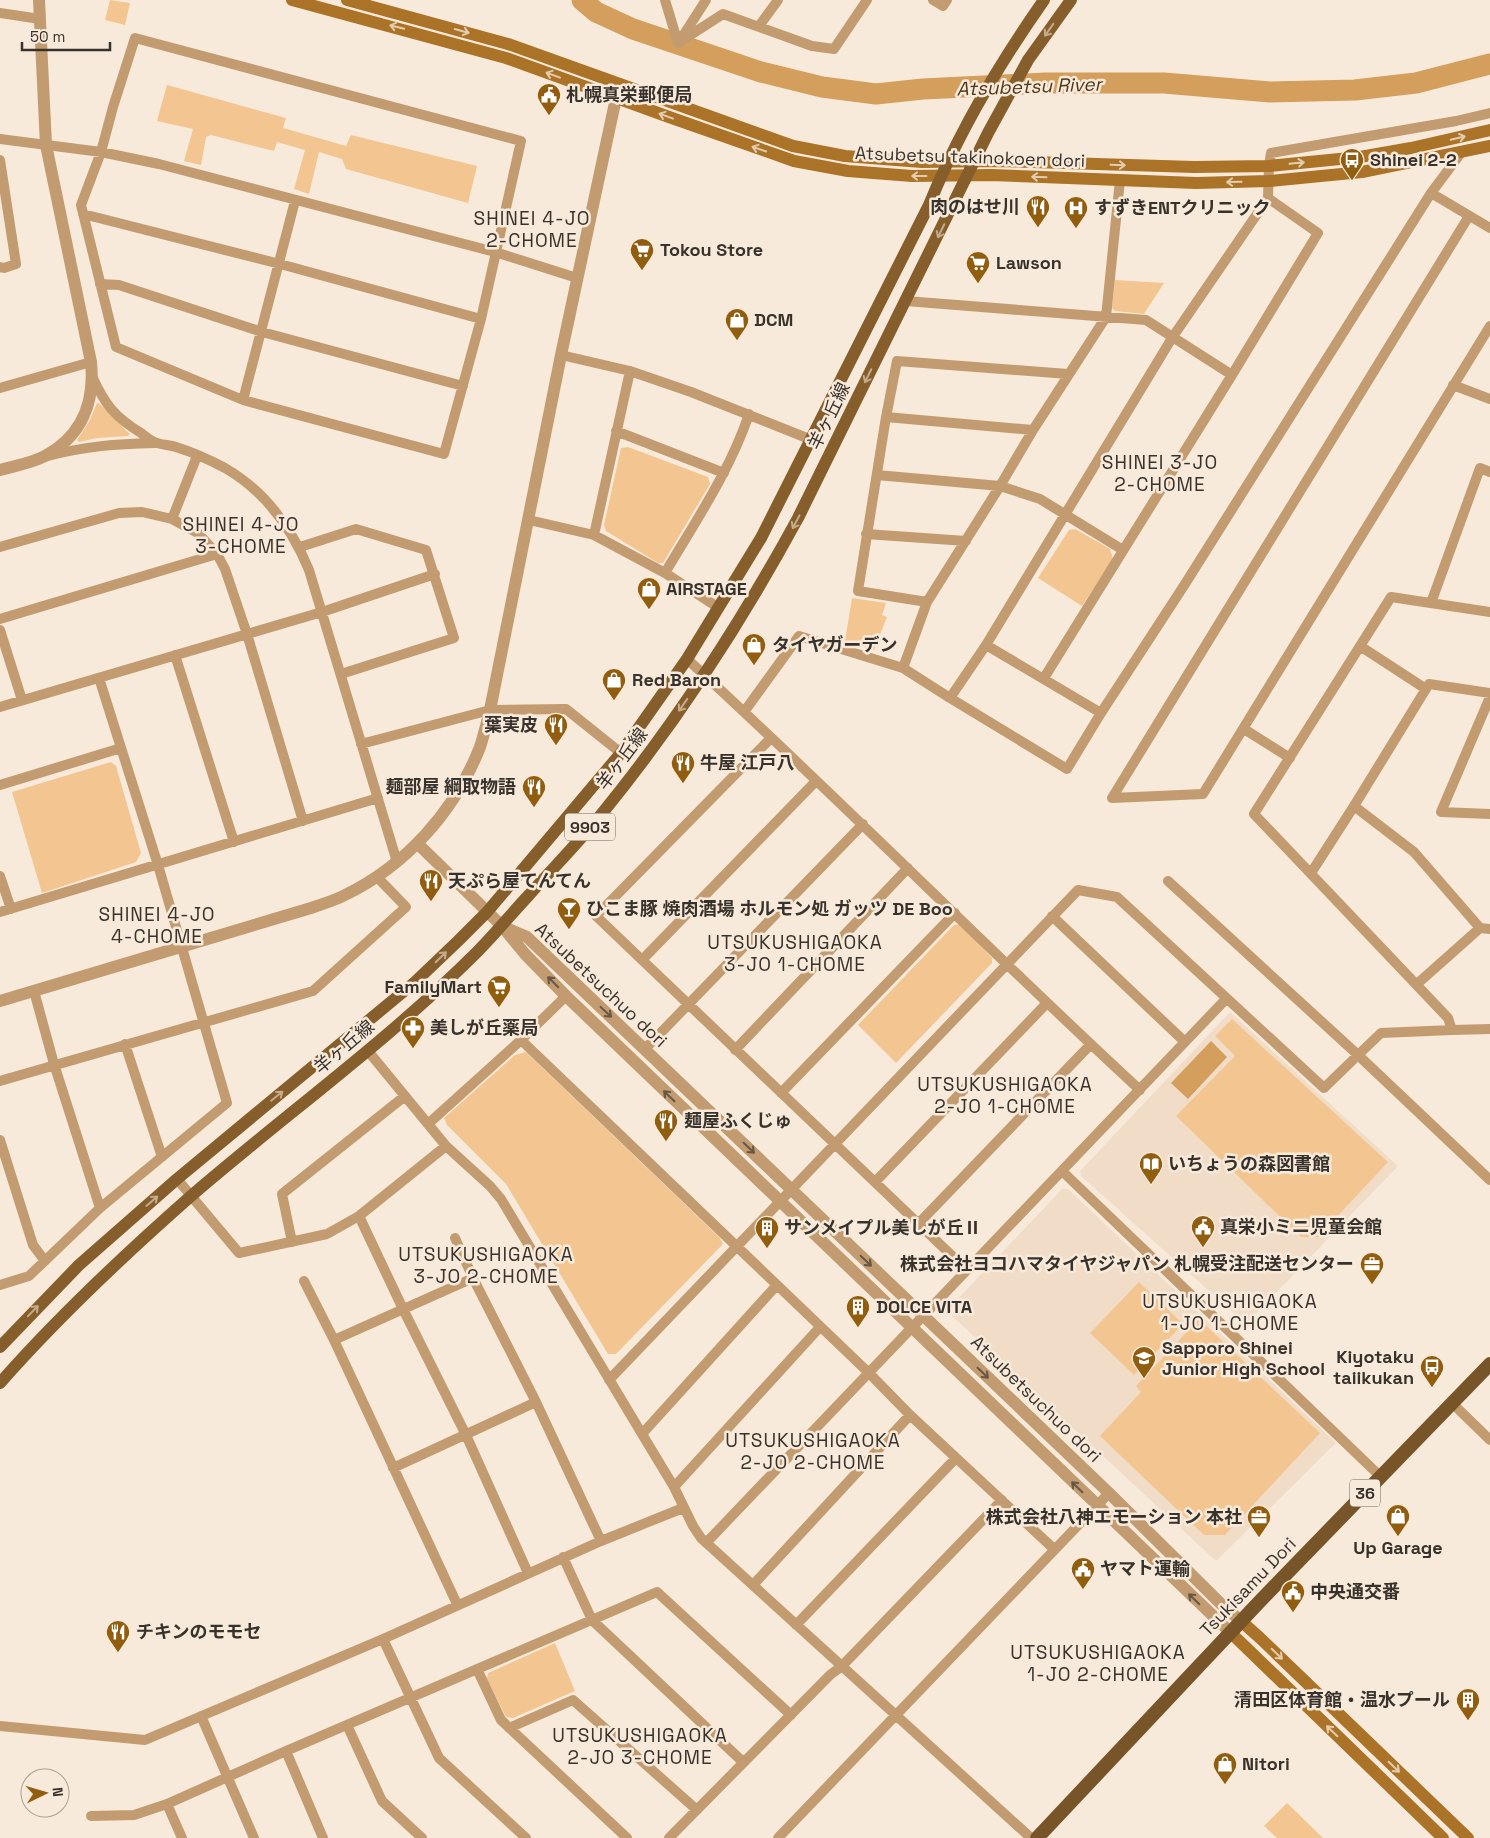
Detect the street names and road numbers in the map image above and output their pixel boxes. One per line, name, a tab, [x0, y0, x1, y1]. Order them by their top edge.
street label: Atsubetsu takinokoen dori	[854, 141, 1086, 172]
street label: 羊ヶ丘線	[802, 378, 855, 453]
street label: 羊ヶ丘線	[591, 723, 652, 794]
road number: 9903	[565, 814, 615, 840]
street label: Atsubetsuchuo dori	[530, 917, 672, 1052]
street label: 羊ヶ丘線	[309, 1015, 379, 1079]
street label: Atsubetsuchuo dori	[966, 1330, 1106, 1467]
road number: 36	[1350, 1480, 1380, 1506]
street label: Tsukisamu Dori	[1195, 1532, 1301, 1641]

